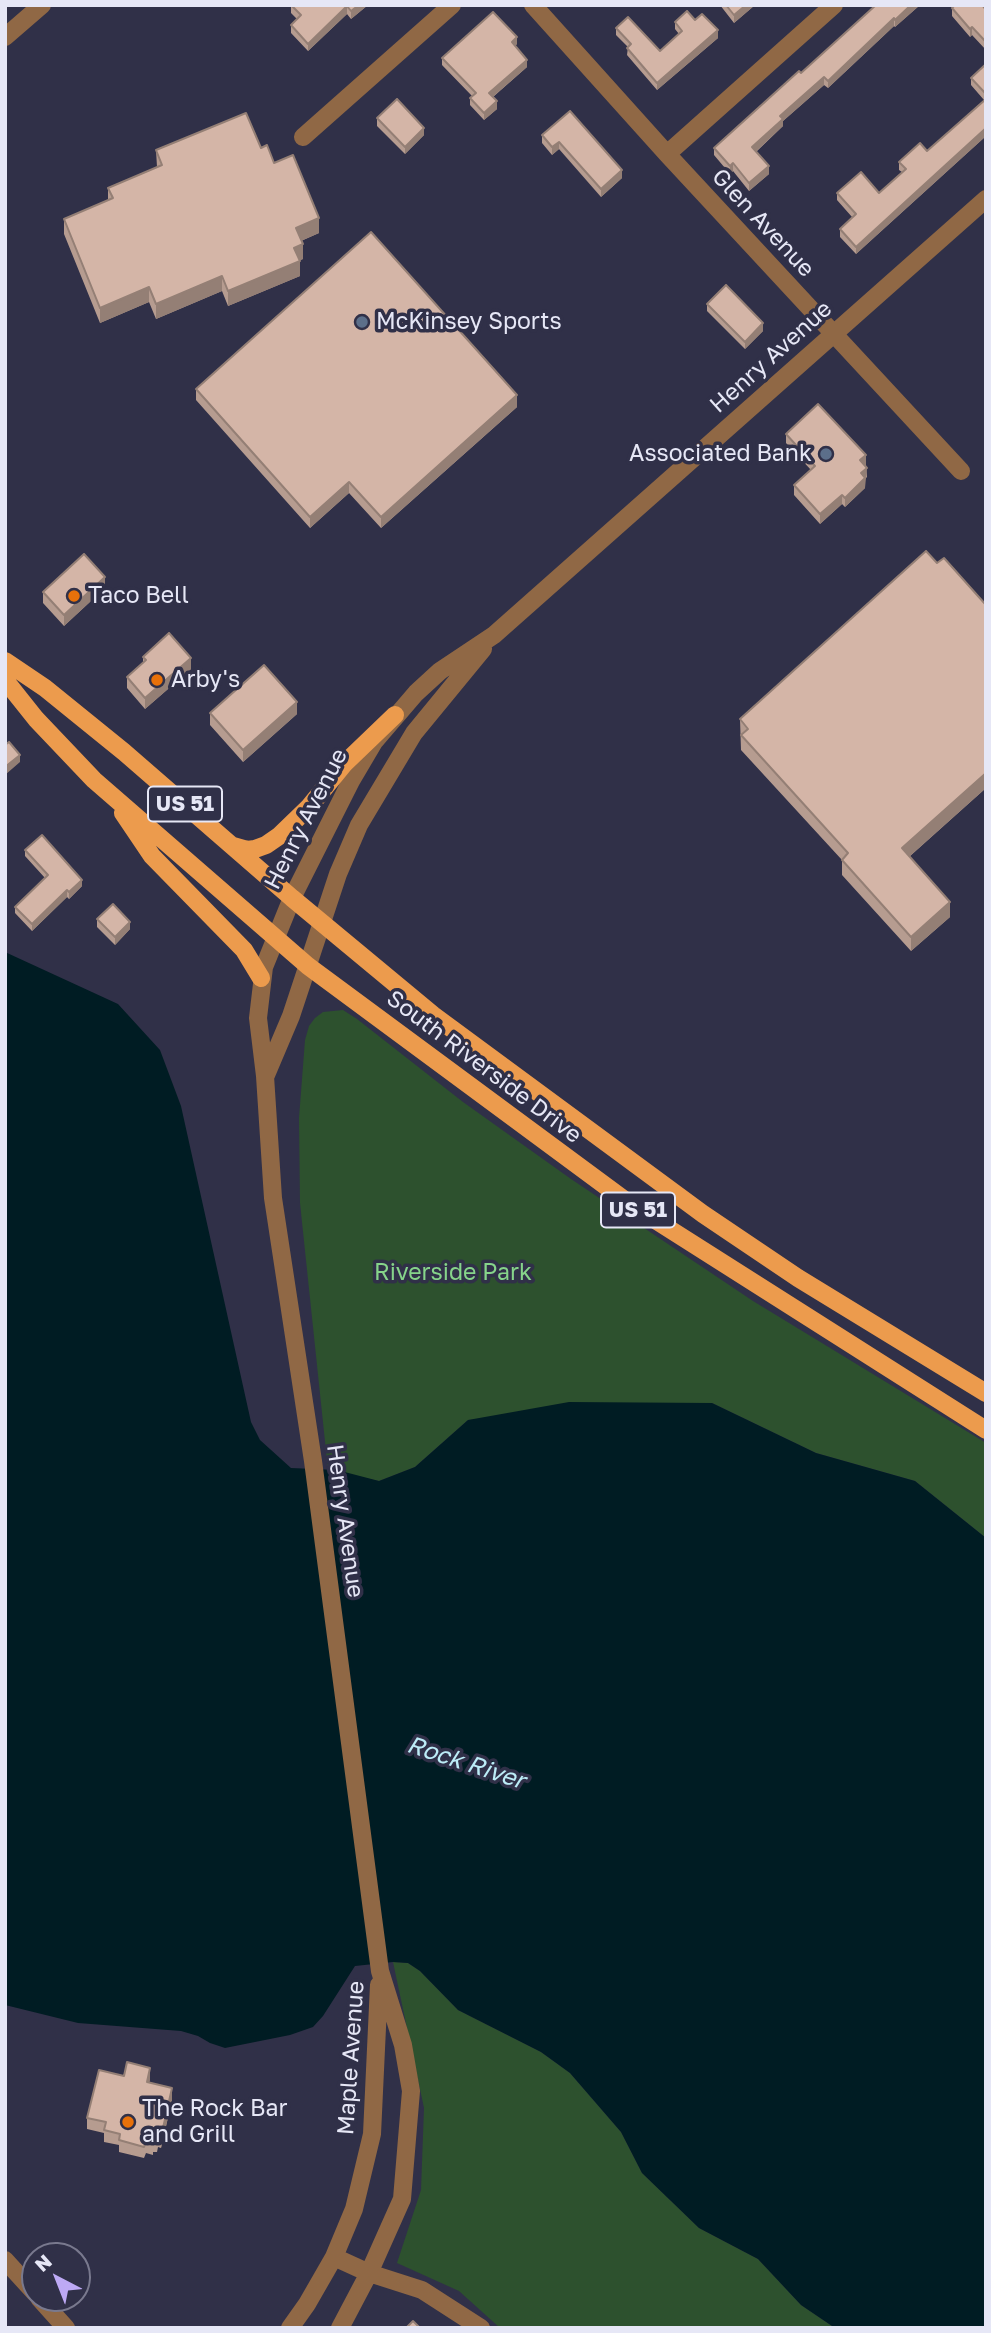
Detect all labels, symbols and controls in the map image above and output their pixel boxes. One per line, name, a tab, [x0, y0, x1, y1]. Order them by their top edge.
street label: Glen Avenue	[706, 163, 820, 283]
street label: Henry Avenue	[704, 295, 838, 419]
place label: McKinsey Sports	[376, 308, 562, 336]
marker: McKinsey Sports	[354, 314, 370, 330]
place label: Associated Bank	[629, 440, 812, 468]
marker: Associated Bank	[818, 446, 834, 462]
place label: Taco Bell	[88, 582, 189, 610]
marker: Taco Bell	[66, 588, 82, 604]
place label: Arby's	[171, 666, 240, 694]
marker: Arby's	[149, 672, 165, 688]
street label: Henry Avenue	[259, 744, 353, 894]
road number: US 51	[148, 786, 222, 822]
street label: South Riverside Drive	[381, 985, 587, 1149]
road number: US 51	[601, 1192, 675, 1228]
park label: Riverside Park	[374, 1259, 532, 1287]
street label: Henry Avenue	[321, 1443, 369, 1599]
water label: Rock River	[403, 1730, 529, 1796]
street label: Maple Avenue	[332, 1980, 370, 2136]
place label: The Rock Bar and Grill	[142, 2095, 287, 2149]
marker: The Rock Bar and Grill	[120, 2114, 136, 2130]
north arrow	[21, 2242, 91, 2312]
text: N	[30, 2249, 56, 2276]

